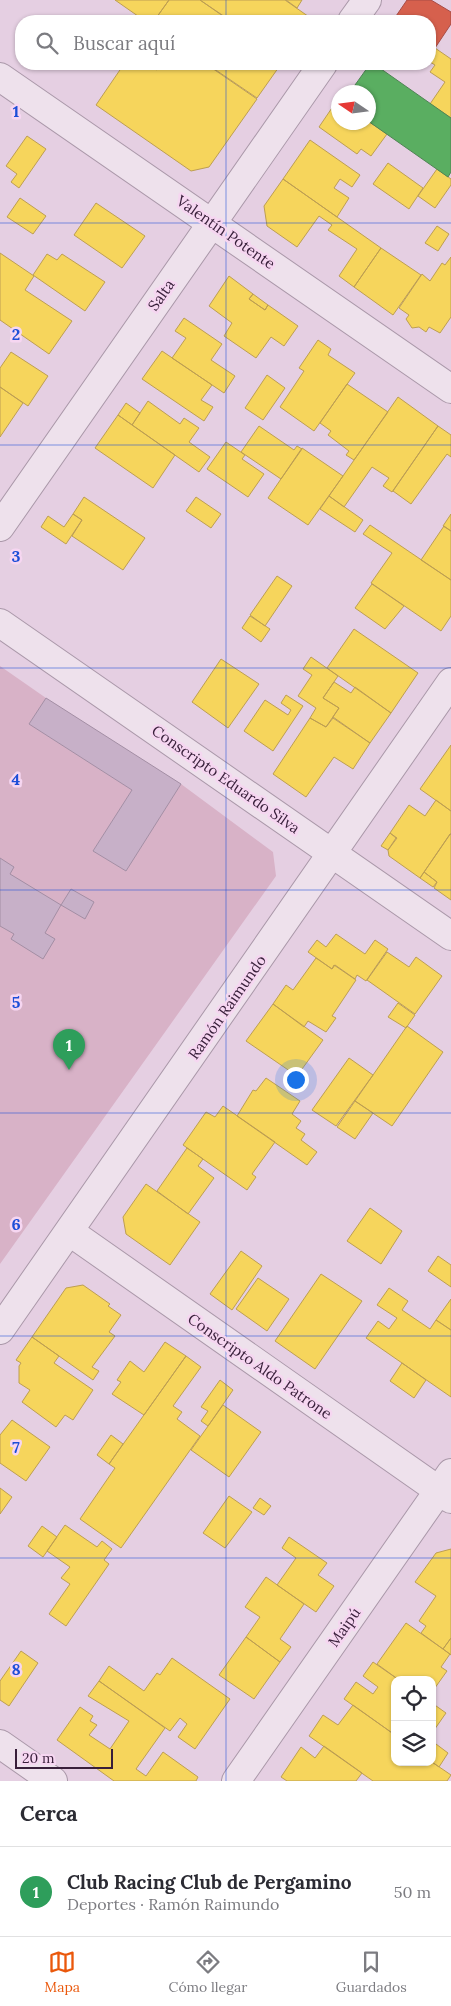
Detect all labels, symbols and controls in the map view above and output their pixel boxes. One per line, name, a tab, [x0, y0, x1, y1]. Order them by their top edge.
search box	[15, 15, 436, 70]
icon: search	[33, 29, 61, 57]
text: Buscar aquí	[73, 31, 175, 55]
north arrow	[331, 85, 376, 130]
text: 1	[13, 101, 19, 121]
street label: Valentín Potente	[172, 190, 279, 273]
street label: Salta	[144, 275, 179, 314]
text: 2	[12, 324, 20, 344]
text: 3	[12, 546, 21, 566]
street label: Conscripto Eduardo Silva	[148, 721, 304, 838]
text: 4	[12, 769, 21, 789]
street label: Ramón Raimundo	[184, 951, 270, 1063]
text: 5	[12, 992, 21, 1012]
pin: 1	[53, 1029, 85, 1070]
your location	[283, 1067, 309, 1093]
text: 6	[11, 1214, 21, 1234]
street label: Conscripto Aldo Patrone	[184, 1309, 336, 1423]
text: 7	[12, 1437, 20, 1457]
street label: Maipú	[324, 1604, 364, 1650]
text: 8	[11, 1659, 21, 1679]
map controls	[391, 1676, 436, 1766]
button: locate	[391, 1676, 436, 1721]
button: layers	[391, 1721, 436, 1766]
scale bar	[15, 1746, 112, 1769]
text: 20 m	[22, 1749, 54, 1767]
text: Cerca	[20, 1800, 78, 1827]
text: Club Racing Club de Pergamino	[67, 1870, 352, 1894]
text: 1	[33, 1882, 39, 1902]
text: 50 m	[394, 1882, 431, 1902]
text: Deportes · Ramón Raimundo	[67, 1894, 279, 1914]
tab: Mapa	[44, 1948, 80, 1996]
tab: Cómo llegar	[169, 1948, 247, 1996]
tab: Guardados	[336, 1948, 407, 1996]

